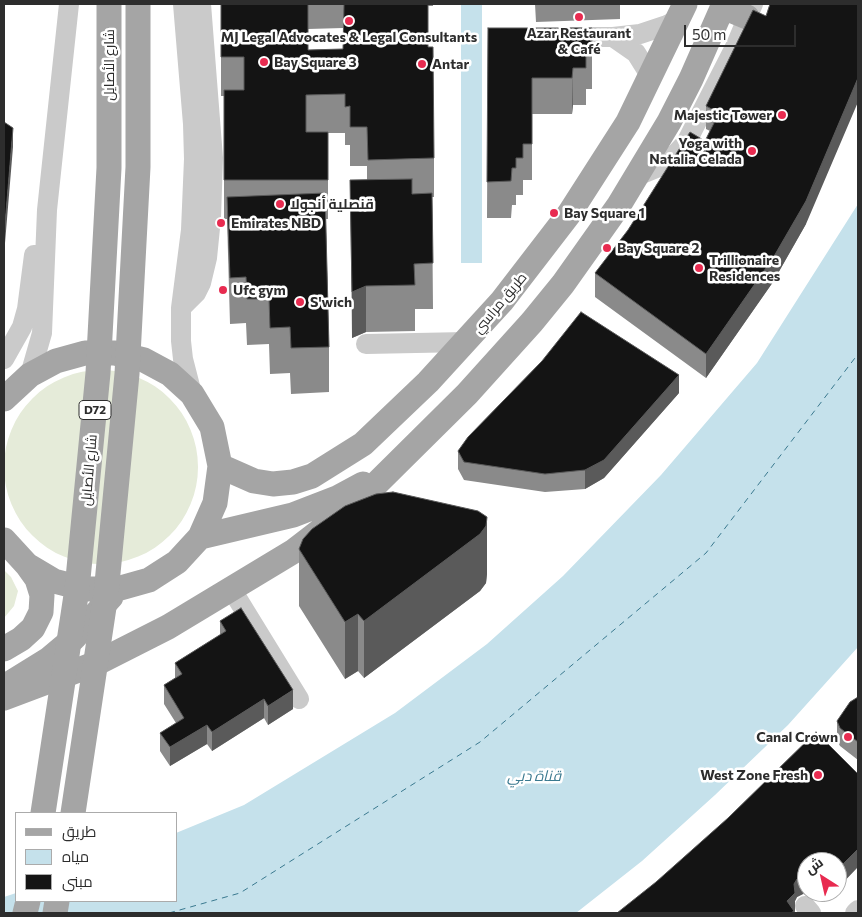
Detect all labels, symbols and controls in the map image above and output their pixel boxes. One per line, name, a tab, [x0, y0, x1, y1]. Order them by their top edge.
marker: Azar Restaurant & Café	[573, 11, 585, 23]
marker: MJ Legal Advocates & Legal Consultants	[343, 15, 355, 27]
scale bar	[687, 15, 800, 47]
place label: Azar Restaurant & Café	[527, 25, 631, 58]
text: 50 m	[692, 25, 726, 43]
street label: شارع الأصايل	[101, 29, 117, 101]
place label: MJ Legal Advocates & Legal Consultants	[221, 29, 477, 45]
place label: Bay Square 3	[274, 54, 357, 70]
marker: Bay Square 3	[258, 56, 270, 68]
place label: Antar	[432, 56, 469, 72]
marker: Antar	[416, 58, 428, 70]
place label: Majestic Tower	[674, 107, 772, 123]
marker: Majestic Tower	[776, 109, 788, 121]
place label: Yoga with Natalia Celada	[649, 135, 742, 168]
marker: Yoga with Natalia Celada	[746, 145, 758, 157]
place label: قنصلية أنجولا	[290, 196, 374, 212]
marker: قنصلية أنجولا	[274, 198, 286, 210]
place label: Bay Square 1	[564, 205, 645, 221]
marker: Bay Square 1	[548, 207, 560, 219]
place label: Emirates NBD	[231, 215, 321, 231]
marker: Emirates NBD	[215, 217, 227, 229]
place label: Bay Square 2	[617, 240, 699, 256]
marker: Bay Square 2	[601, 242, 613, 254]
place label: Trillionaire Residences	[709, 252, 780, 284]
marker: Trillionaire Residences	[693, 262, 705, 274]
street label: طريق مراسي	[470, 269, 530, 337]
place label: Ufc gym	[233, 282, 286, 298]
marker: Ufc gym	[217, 284, 229, 296]
place label: S'wich	[310, 294, 352, 310]
marker: S'wich	[294, 296, 306, 308]
road number: D72	[79, 400, 111, 420]
street label: شارع الأصايل	[78, 434, 100, 506]
place label: Canal Crown	[756, 729, 838, 745]
marker: Canal Crown	[842, 731, 854, 743]
water label: قناة دبي	[507, 767, 561, 785]
place label: West Zone Fresh	[700, 767, 808, 783]
marker: West Zone Fresh	[812, 769, 824, 781]
legend	[15, 812, 178, 902]
text: طريق	[62, 822, 96, 840]
text: مياه	[62, 847, 89, 865]
north arrow	[797, 852, 847, 902]
text: ش	[801, 853, 826, 877]
text: مبنى	[62, 872, 93, 890]

